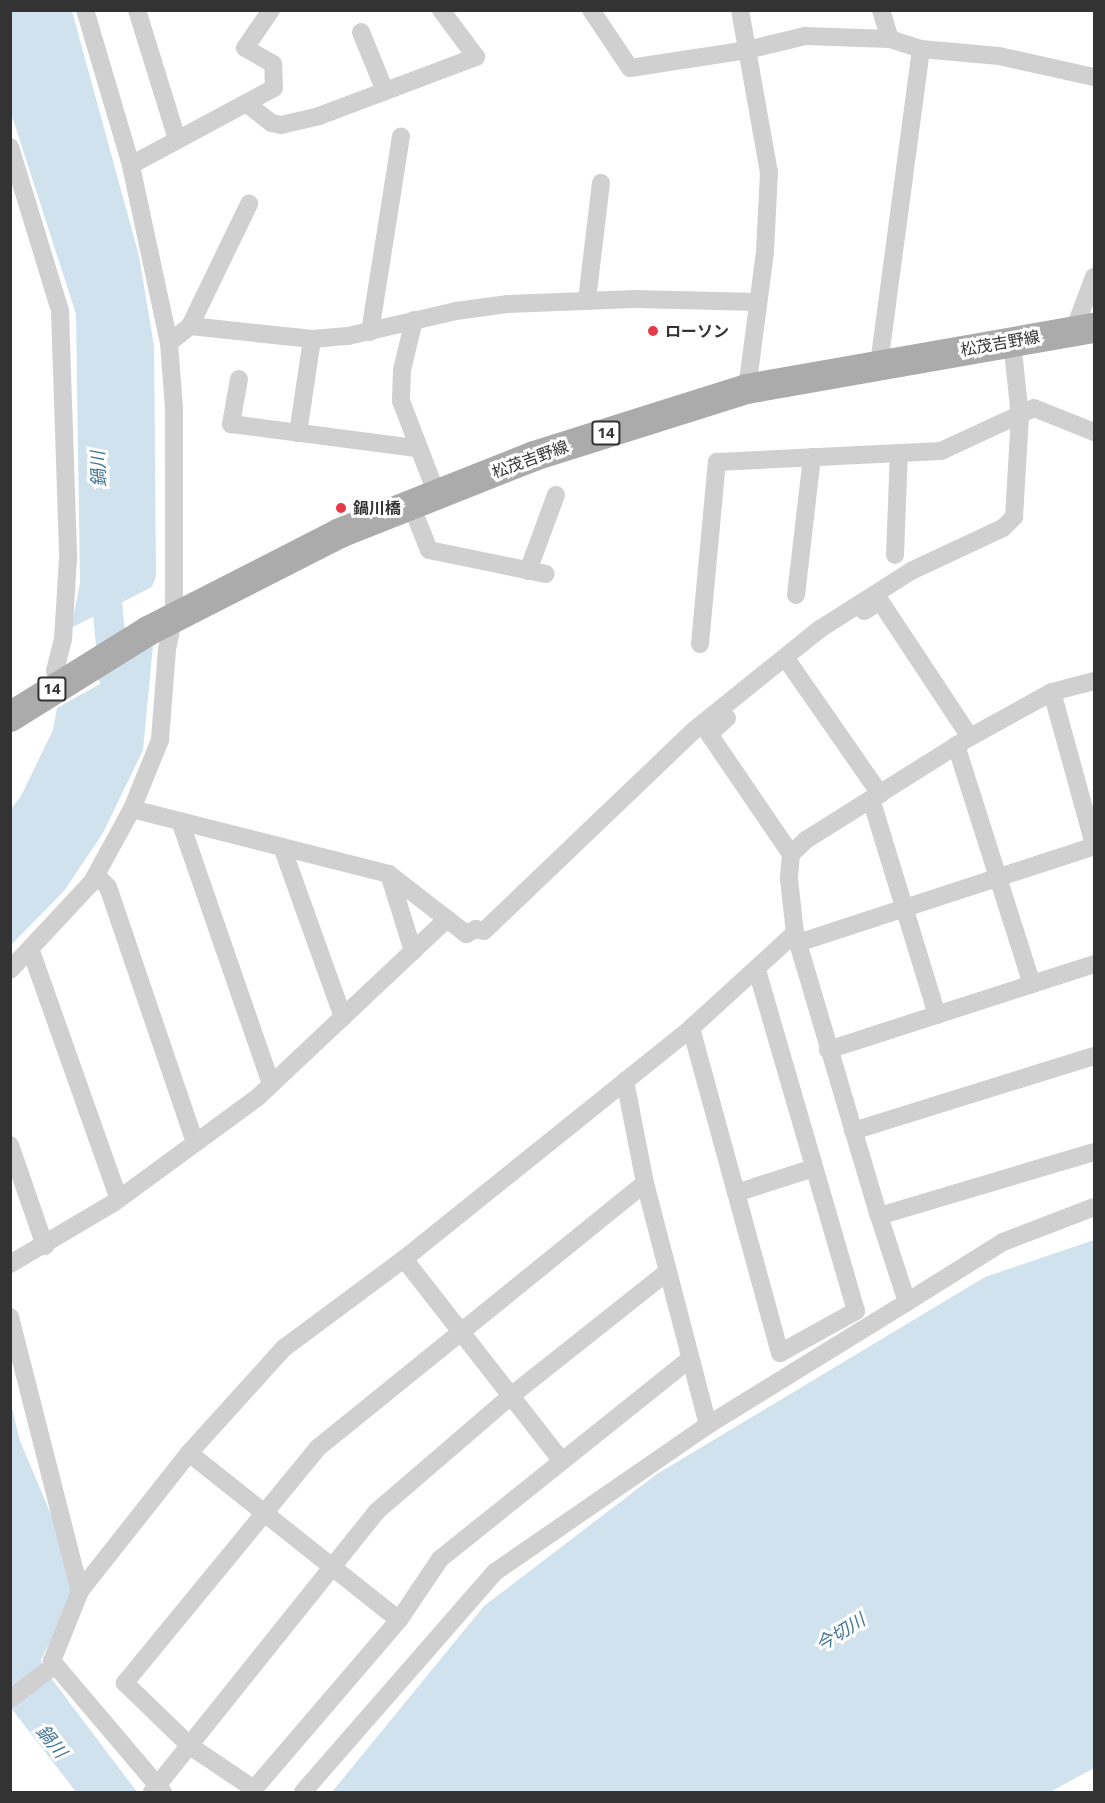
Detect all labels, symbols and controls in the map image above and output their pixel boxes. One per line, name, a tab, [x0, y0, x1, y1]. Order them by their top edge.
place label: ローソン	[665, 321, 729, 341]
marker: ローソン	[646, 324, 660, 338]
street label: 松茂吉野線	[959, 327, 1041, 359]
road number: 14	[591, 421, 621, 445]
street label: 松茂吉野線	[489, 436, 571, 482]
water label: 鍋川	[86, 450, 110, 488]
place label: 鍋川橋	[353, 498, 401, 518]
marker: 鍋川橋	[334, 501, 348, 515]
road number: 14	[37, 677, 67, 701]
water label: 今切川	[811, 1609, 869, 1655]
water label: 鍋川	[32, 1720, 72, 1762]

